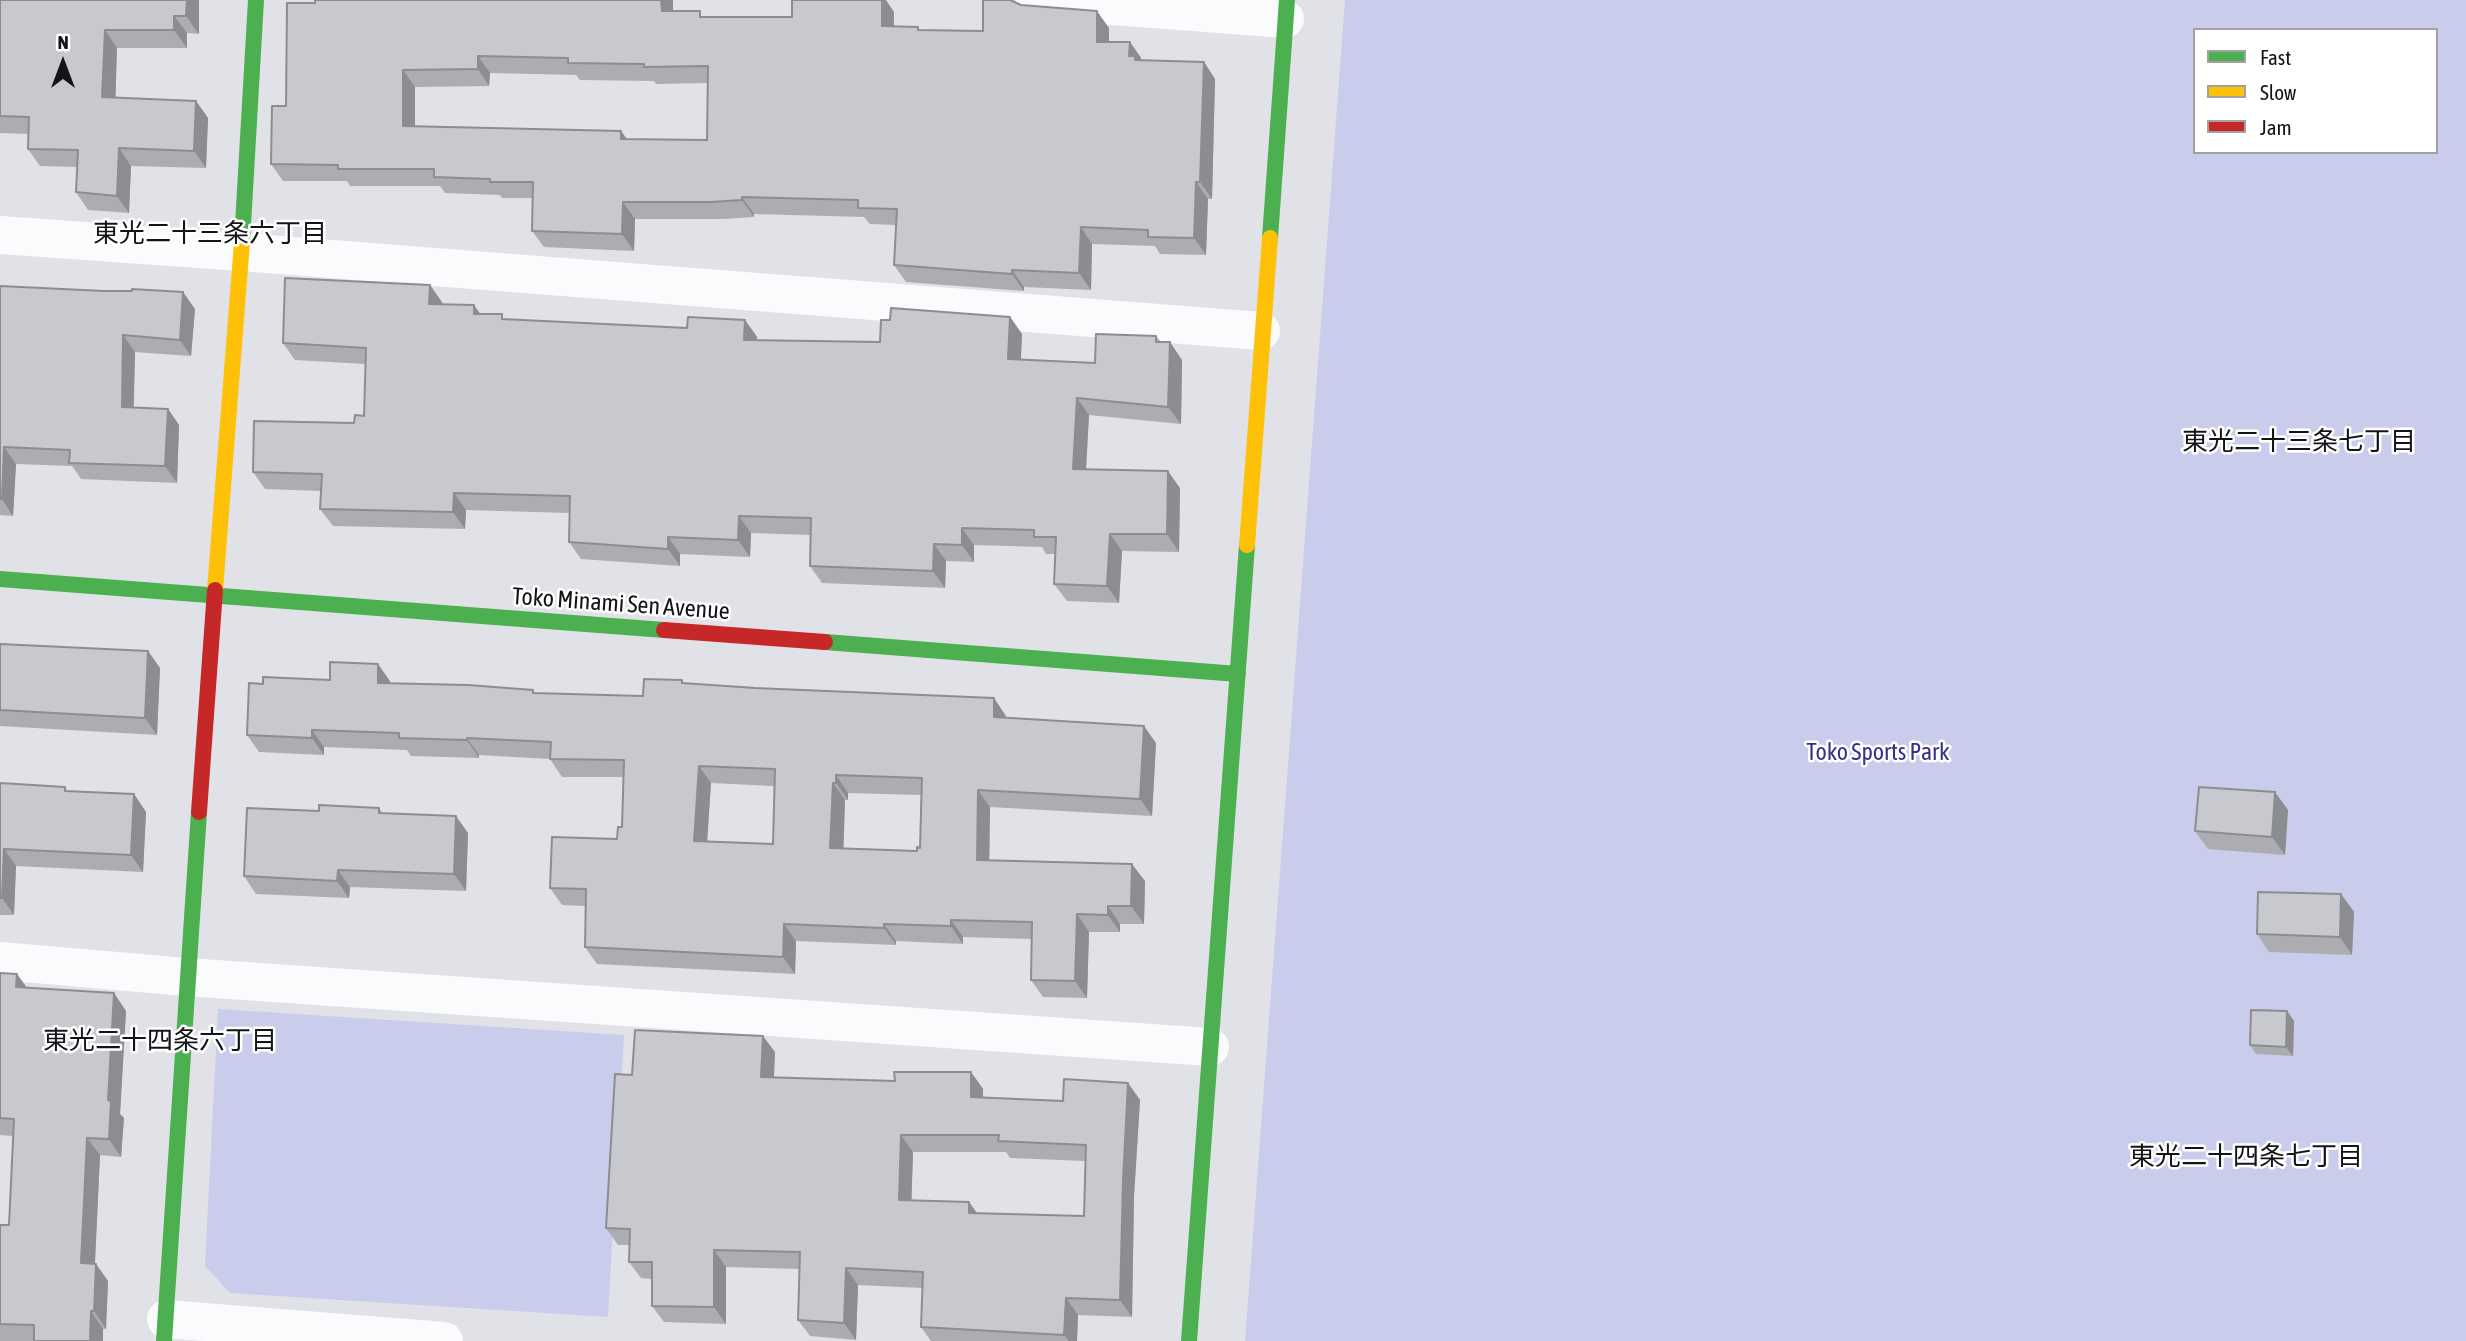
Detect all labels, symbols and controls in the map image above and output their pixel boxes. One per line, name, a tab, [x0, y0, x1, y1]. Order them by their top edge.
north arrow	[28, 28, 98, 98]
legend	[2193, 28, 2438, 154]
text: N	[57, 31, 69, 53]
text: Fast	[2260, 45, 2291, 69]
text: Slow	[2260, 80, 2296, 104]
text: Jam	[2260, 115, 2292, 139]
district label: 東光二十三条六丁目	[93, 218, 327, 250]
district label: 東光二十三条七丁目	[2182, 426, 2416, 458]
street label: Toko Minami Sen Avenue	[511, 582, 731, 626]
park label: Toko Sports Park	[1806, 738, 1950, 766]
district label: 東光二十四条六丁目	[43, 1025, 277, 1057]
district label: 東光二十四条七丁目	[2129, 1141, 2363, 1173]

